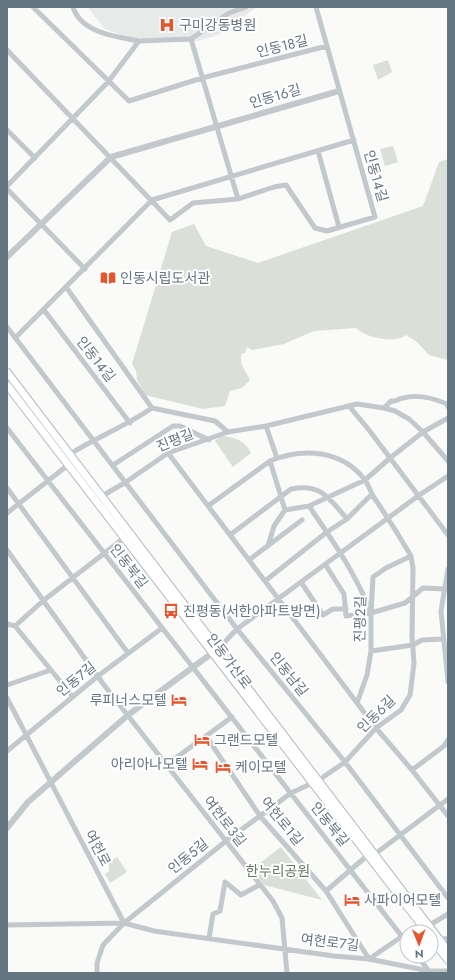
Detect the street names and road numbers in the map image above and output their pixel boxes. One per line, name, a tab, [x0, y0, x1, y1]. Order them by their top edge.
street label: 인동18길	[254, 30, 310, 62]
street label: 인동16길	[247, 79, 303, 113]
street label: 인동14길	[359, 148, 393, 204]
street label: 인동14길	[72, 332, 120, 386]
street label: 진평길	[153, 423, 197, 457]
street label: 인동북길	[105, 540, 153, 592]
street label: 진평2길	[350, 596, 370, 642]
street label: 인동가산로	[202, 629, 256, 693]
street label: 인동남길	[265, 648, 313, 700]
street label: 인동7길	[52, 657, 100, 701]
street label: 인동6길	[352, 691, 400, 737]
street label: 여헌로3길	[199, 792, 251, 850]
street label: 여헌로1길	[256, 792, 308, 850]
street label: 인동북길	[306, 798, 354, 850]
street label: 여헌로	[80, 826, 116, 870]
street label: 인동5길	[164, 834, 212, 878]
street label: 여헌로7길	[300, 928, 360, 956]

